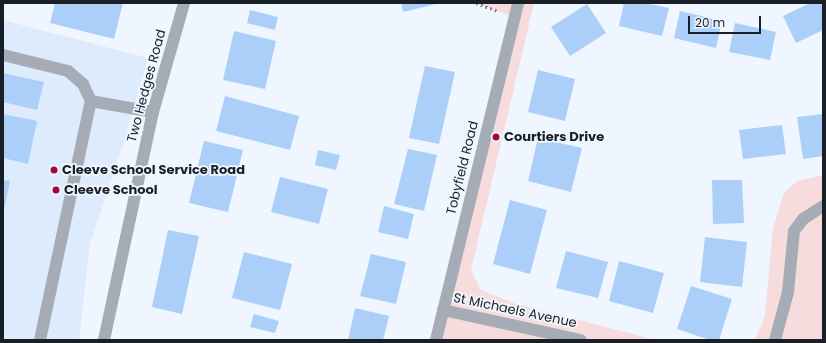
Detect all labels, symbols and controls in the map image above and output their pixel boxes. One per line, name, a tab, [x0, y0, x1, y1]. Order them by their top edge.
scale bar	[690, 8, 763, 34]
text: 20 m	[695, 14, 725, 31]
street label: Two Hedges Road	[124, 28, 170, 144]
street label: Tobyfield Road	[444, 119, 482, 217]
place label: Courtiers Drive	[504, 129, 604, 145]
marker: Courtiers Drive	[491, 132, 501, 142]
place label: Cleeve School Service Road	[62, 162, 245, 178]
marker: Cleeve School Service Road	[49, 165, 59, 175]
place label: Cleeve School	[64, 182, 158, 198]
marker: Cleeve School	[51, 185, 61, 195]
street label: St Michaels Avenue	[452, 290, 578, 332]

